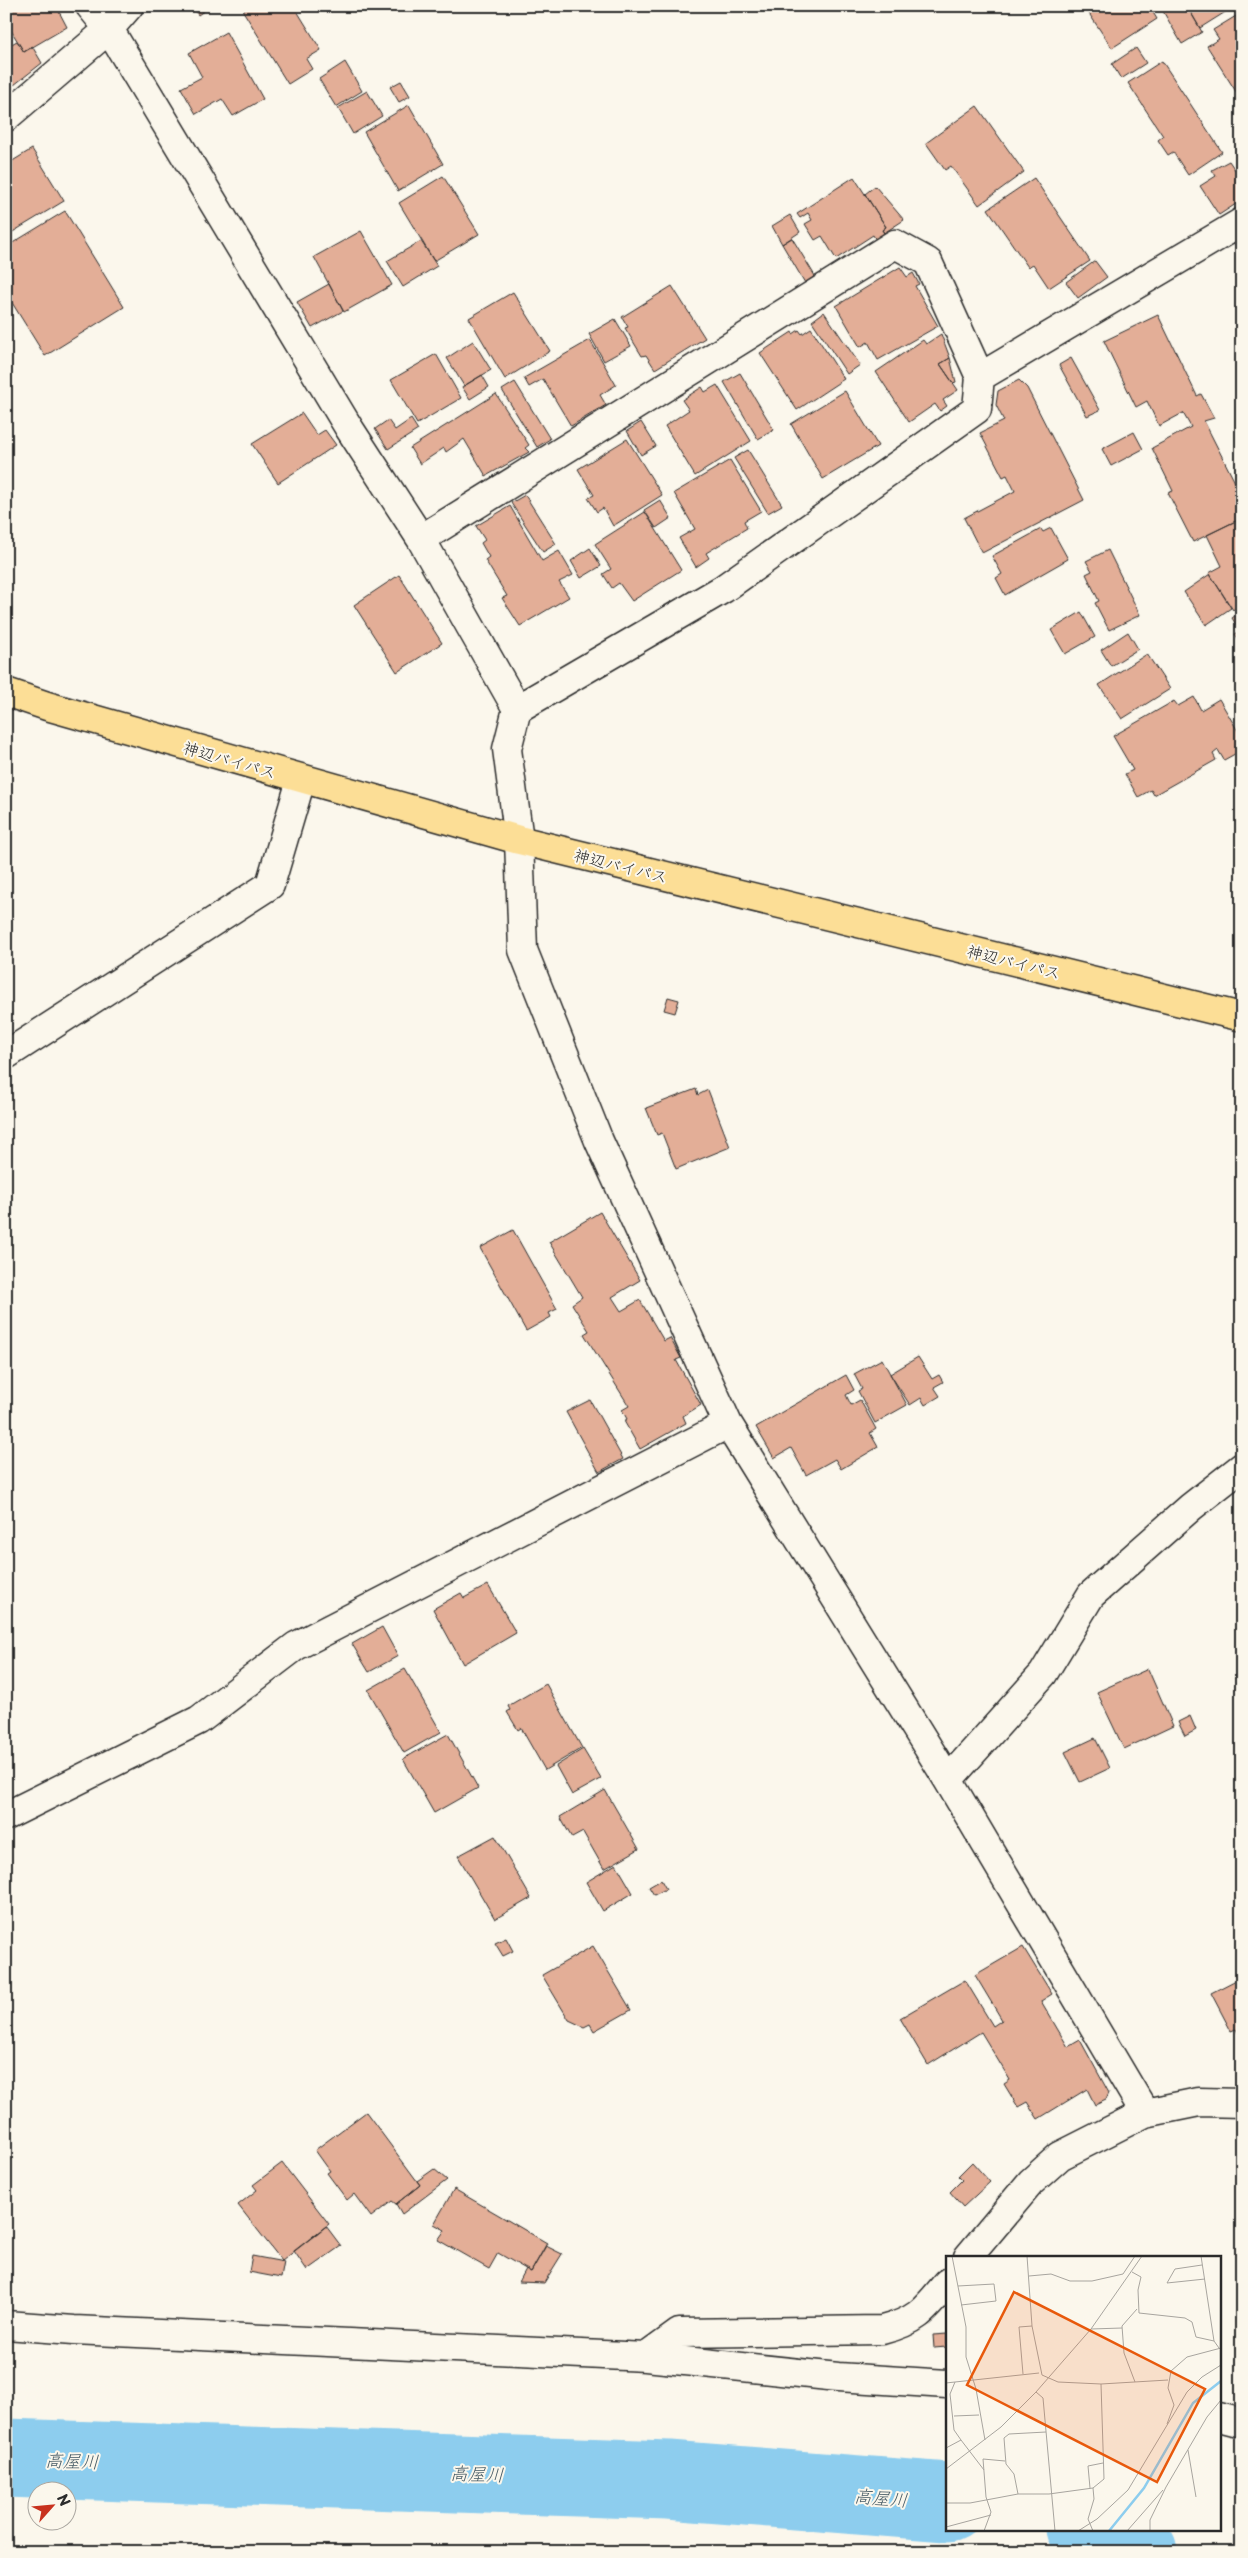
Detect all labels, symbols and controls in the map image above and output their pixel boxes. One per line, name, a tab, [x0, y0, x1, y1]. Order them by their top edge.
street label: 神辺バイパス	[181, 734, 279, 784]
street label: 神辺バイパス	[572, 842, 670, 888]
street label: 神辺バイパス	[965, 938, 1063, 984]
inset map	[946, 2256, 1220, 2530]
water label: 高屋川	[45, 2446, 99, 2474]
water label: 高屋川	[450, 2459, 504, 2487]
north arrow	[28, 2480, 78, 2530]
water label: 高屋川	[853, 2481, 909, 2513]
text: N	[52, 2490, 76, 2510]

